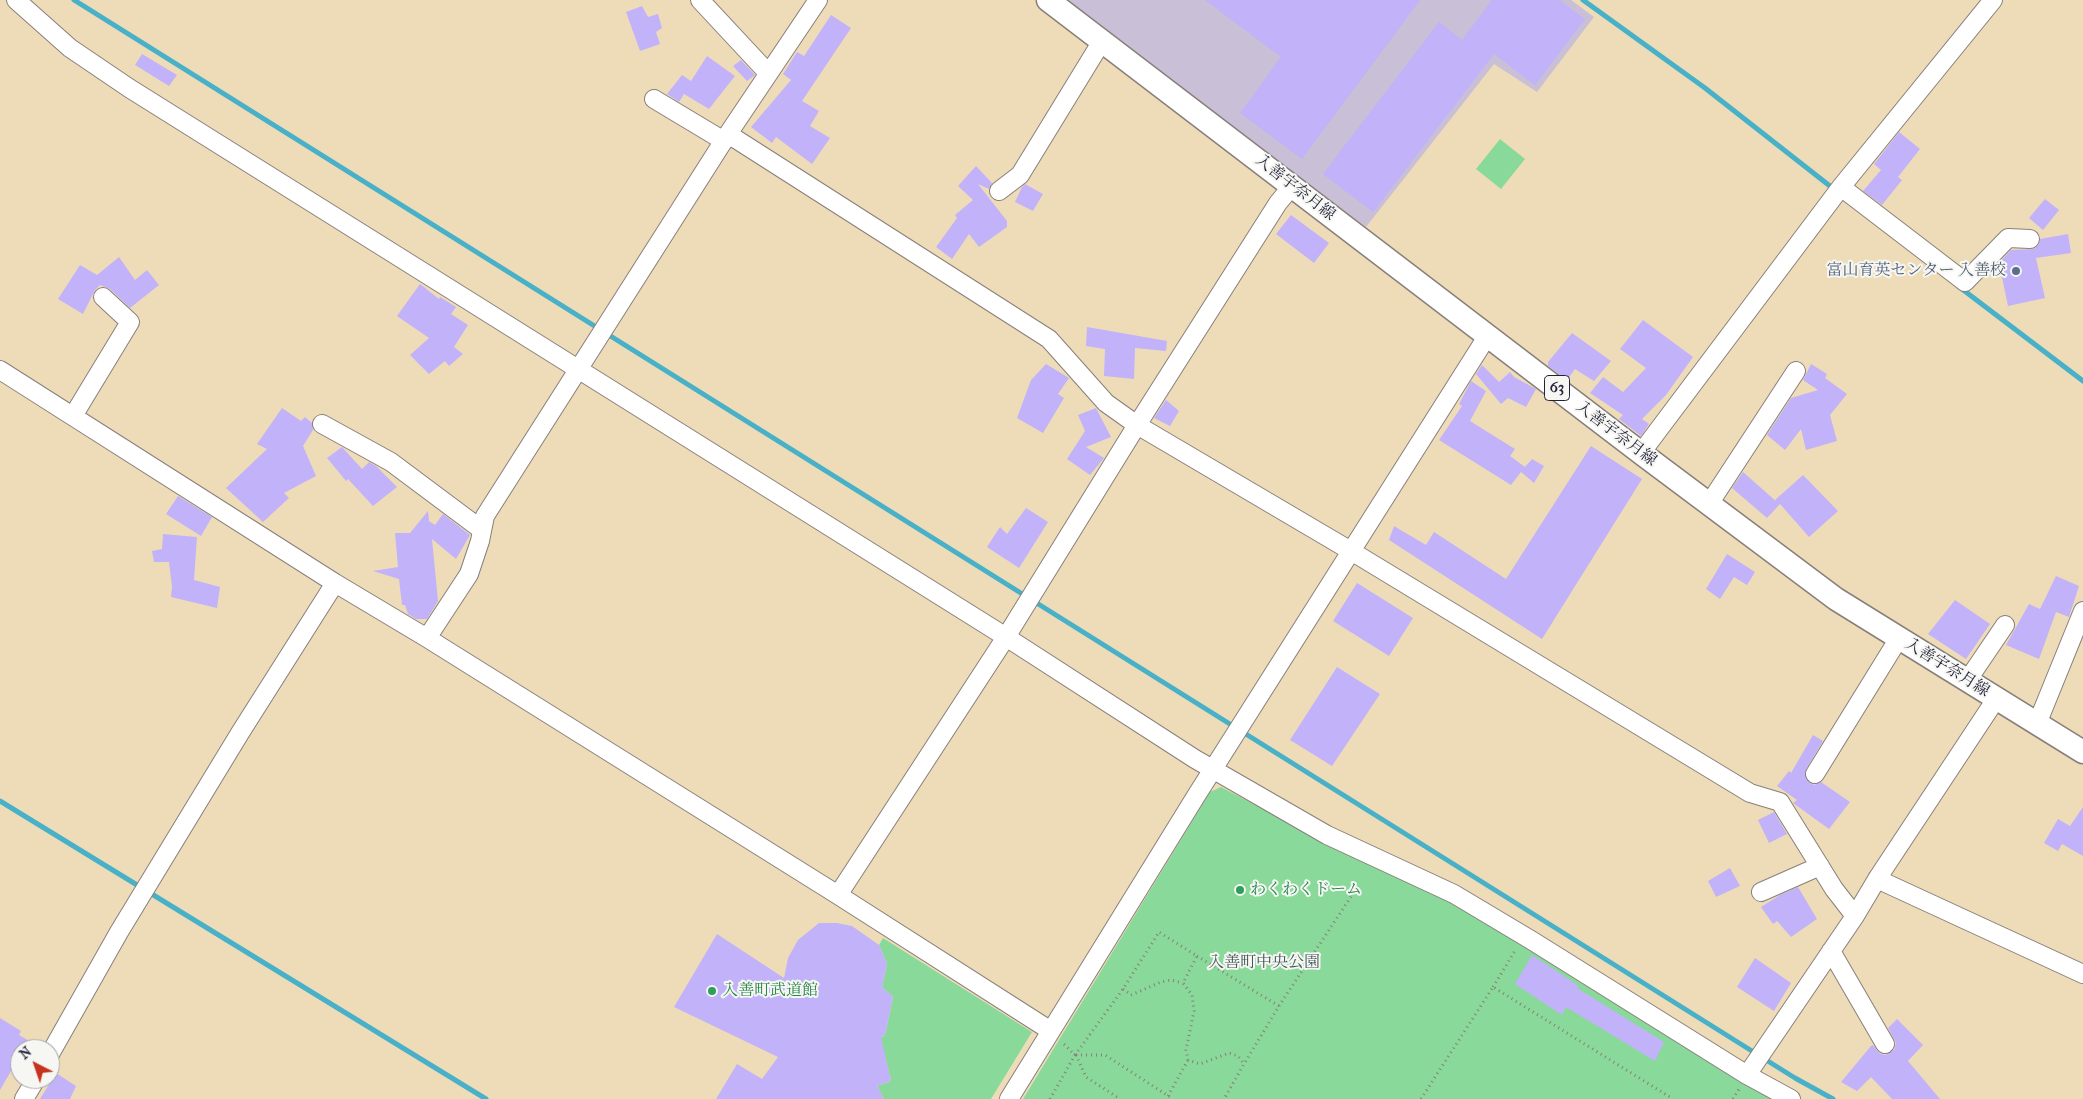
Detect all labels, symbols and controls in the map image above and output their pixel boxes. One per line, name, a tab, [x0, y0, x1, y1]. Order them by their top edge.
street label: 入善宇奈月線	[1251, 151, 1339, 225]
place label: 富山育英センター 入善校	[1827, 261, 2006, 281]
marker: 富山育英センター 入善校	[2010, 265, 2022, 277]
road number: 63	[1544, 376, 1570, 400]
street label: 入善宇奈月線	[1572, 397, 1660, 471]
street label: 入善宇奈月線	[1901, 634, 1993, 702]
place label: わくわくドーム	[1250, 880, 1362, 900]
marker: わくわくドーム	[1234, 884, 1246, 896]
park label: 入善町中央公園	[1208, 953, 1320, 973]
place label: 入善町武道館	[722, 981, 818, 1001]
marker: 入善町武道館	[706, 985, 718, 997]
north arrow	[10, 1039, 60, 1089]
text: N	[16, 1043, 35, 1063]

